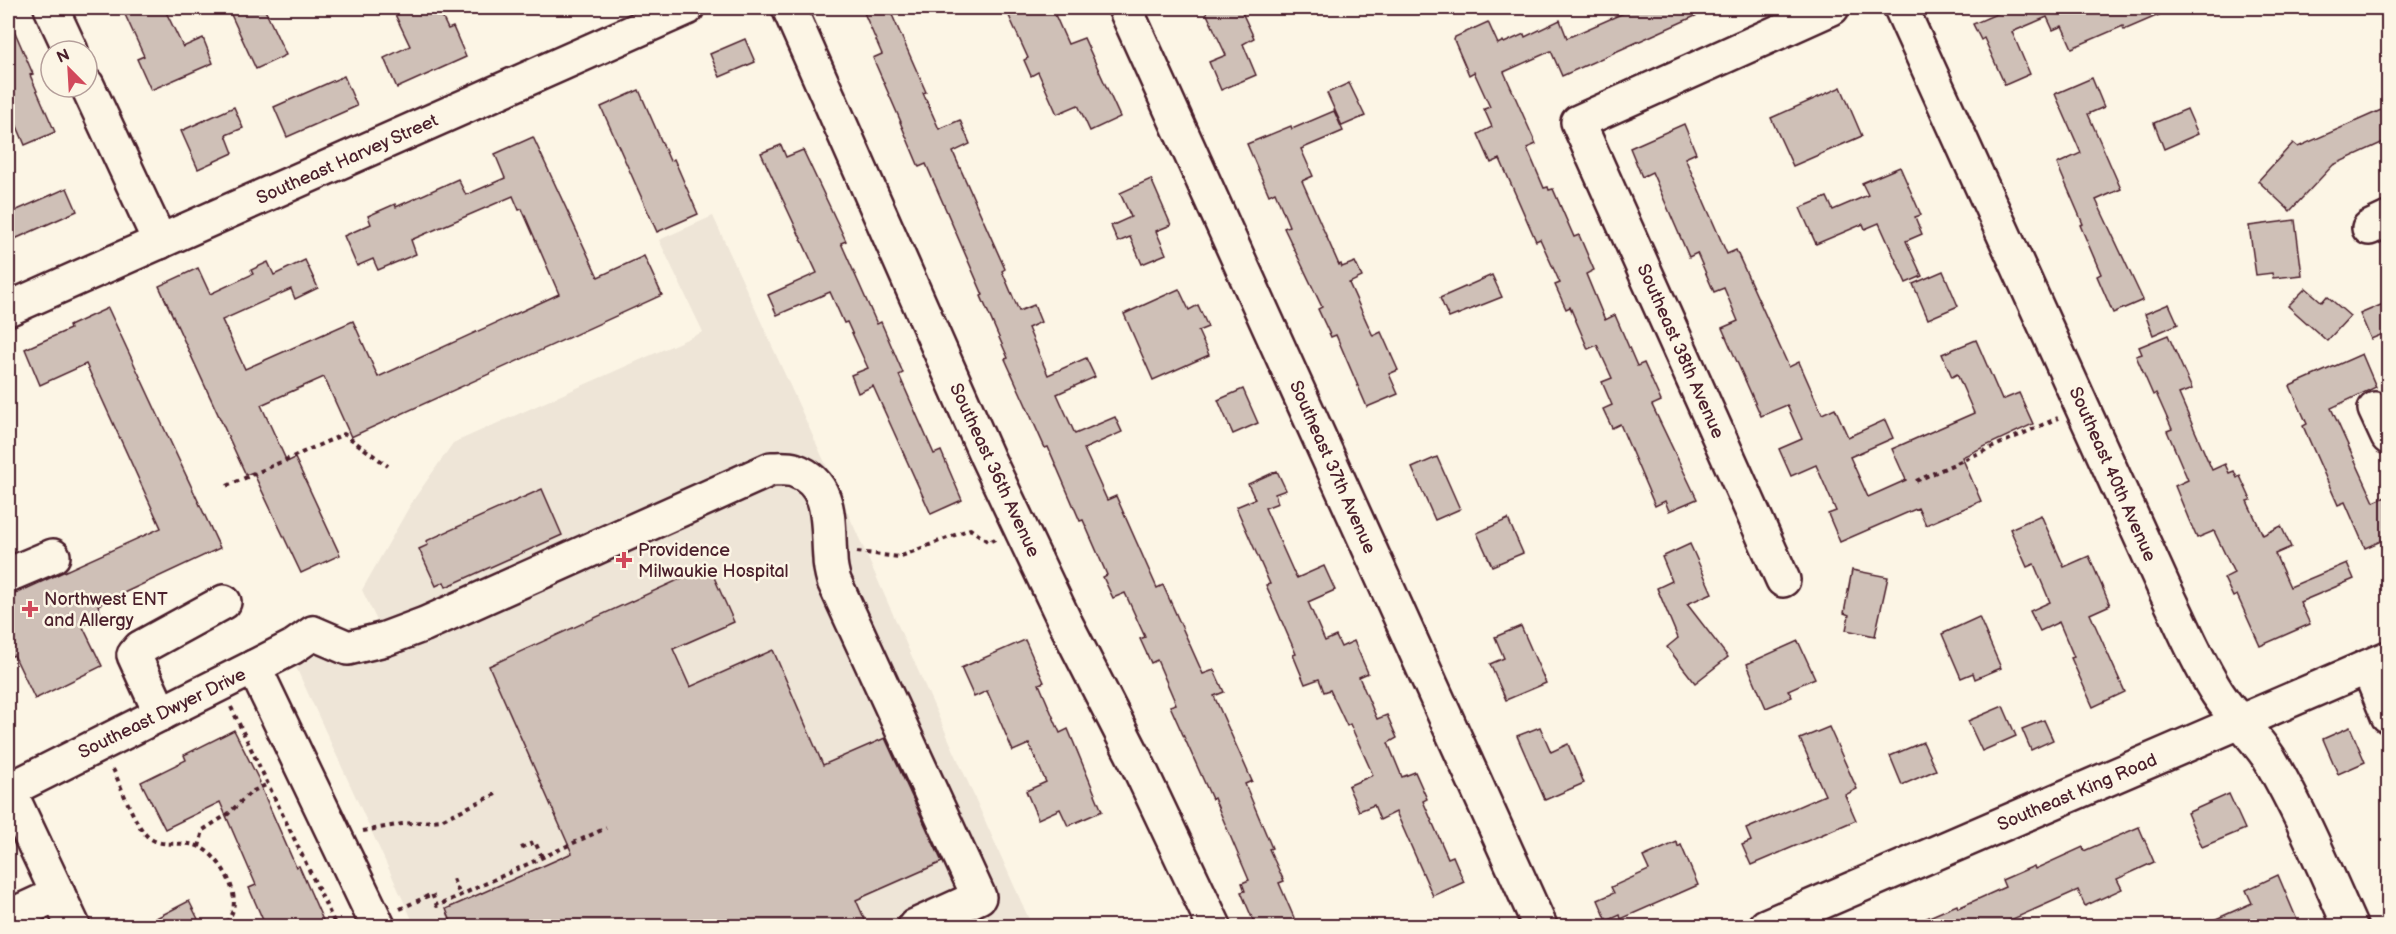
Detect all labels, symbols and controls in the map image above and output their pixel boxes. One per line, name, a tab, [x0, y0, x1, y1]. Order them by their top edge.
north arrow	[39, 39, 99, 99]
text: N	[54, 46, 73, 68]
street label: Southeast Harvey Street	[253, 110, 442, 209]
street label: Southeast 38th Avenue	[1633, 261, 1729, 442]
street label: Southeast 37th Avenue	[1285, 377, 1380, 557]
street label: Southeast 36th Avenue	[945, 380, 1044, 561]
street label: Southeast 40th Avenue	[2065, 384, 2161, 565]
place label: Providence Milwaukie Hospital	[638, 540, 789, 582]
marker: Providence Milwaukie Hospital	[615, 551, 633, 569]
place label: Northwest ENT and Allergy	[44, 589, 168, 631]
marker: Northwest ENT and Allergy	[21, 600, 39, 618]
street label: Southeast Dwyer Drive	[75, 664, 250, 763]
street label: Southeast King Road	[1994, 749, 2160, 836]

